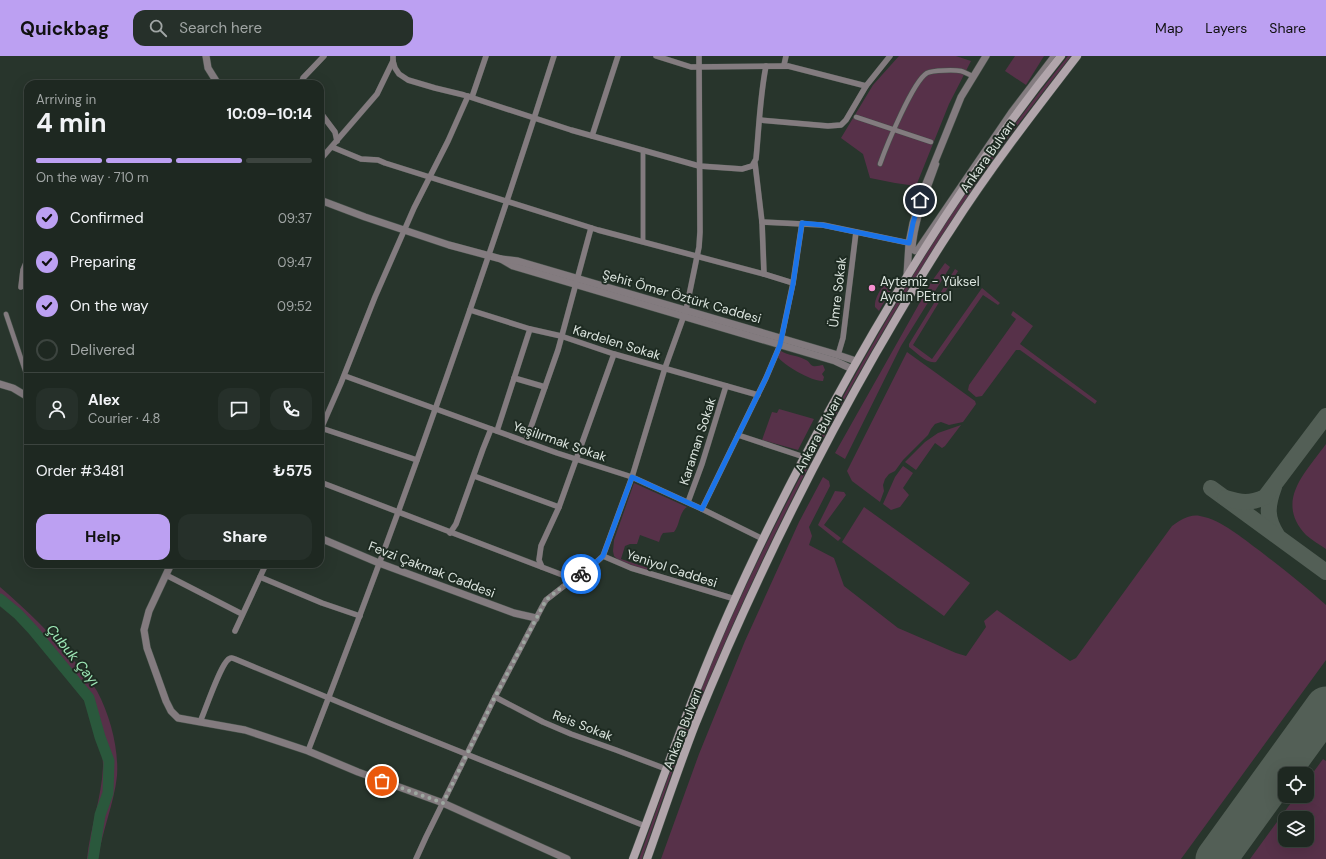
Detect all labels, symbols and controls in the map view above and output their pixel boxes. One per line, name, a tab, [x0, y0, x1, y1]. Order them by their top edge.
search box	[133, 10, 413, 46]
text: Quickbag	[20, 16, 109, 41]
icon: search	[147, 17, 169, 39]
text: Search here	[179, 18, 262, 38]
text: Map	[1155, 19, 1183, 37]
text: Layers	[1205, 19, 1247, 37]
text: Share	[1269, 19, 1306, 37]
text: Arriving in	[36, 91, 96, 108]
text: 10:09–10:14	[227, 104, 312, 124]
text: 4 min	[36, 106, 107, 140]
street label: Ankara Bulvarı	[956, 117, 1019, 196]
text: On the way · 710 m	[36, 169, 149, 186]
pin	[903, 183, 937, 217]
icon: home	[909, 189, 931, 211]
icon: check	[36, 207, 58, 229]
text: Confirmed	[70, 208, 144, 228]
text: 09:37	[278, 210, 312, 227]
icon: check	[36, 251, 58, 273]
text: Preparing	[70, 252, 136, 272]
text: 09:47	[277, 254, 312, 271]
street label: Ümre Sokak	[825, 255, 850, 328]
street label: Şehit Ömer Öztürk Caddesi	[600, 266, 763, 327]
place label: Aytemiz - Yüksel Aydın PEtrol	[880, 273, 980, 305]
marker: Aytemiz - Yüksel Aydın PEtrol	[867, 283, 877, 293]
icon: check	[36, 295, 58, 317]
text: On the way	[70, 296, 149, 316]
text: 09:52	[277, 298, 312, 315]
street label: Kardelen Sokak	[571, 321, 663, 364]
text: Delivered	[70, 340, 135, 360]
button: person	[36, 388, 78, 430]
button: chat	[218, 388, 260, 430]
button: phone	[270, 388, 312, 430]
text: Alex	[88, 390, 120, 410]
street label: Ankara Bulvarı	[791, 393, 846, 476]
street label: Karaman Sokak	[675, 395, 720, 487]
text: Courier · 4.8	[88, 410, 160, 427]
street label: Yeşilırmak Sokak	[511, 417, 609, 466]
text: Order #3481	[36, 461, 124, 481]
text: ₺575	[273, 461, 312, 481]
button: Help	[36, 514, 170, 560]
button: Share	[178, 514, 312, 560]
street label: Fevzi Çakmak Caddesi	[366, 537, 498, 602]
street label: Yeniyol Caddesi	[624, 546, 720, 591]
courier	[561, 554, 601, 594]
icon: bike	[570, 563, 592, 585]
water label: Çubuk Çayı	[43, 620, 103, 690]
street label: Ankara Bulvarı	[659, 687, 706, 772]
street label: Reis Sokak	[550, 706, 616, 745]
pin	[365, 764, 399, 798]
map controls	[1278, 767, 1314, 847]
button: locate	[1278, 767, 1314, 803]
icon: bag	[371, 770, 393, 792]
button: layers	[1278, 811, 1314, 847]

